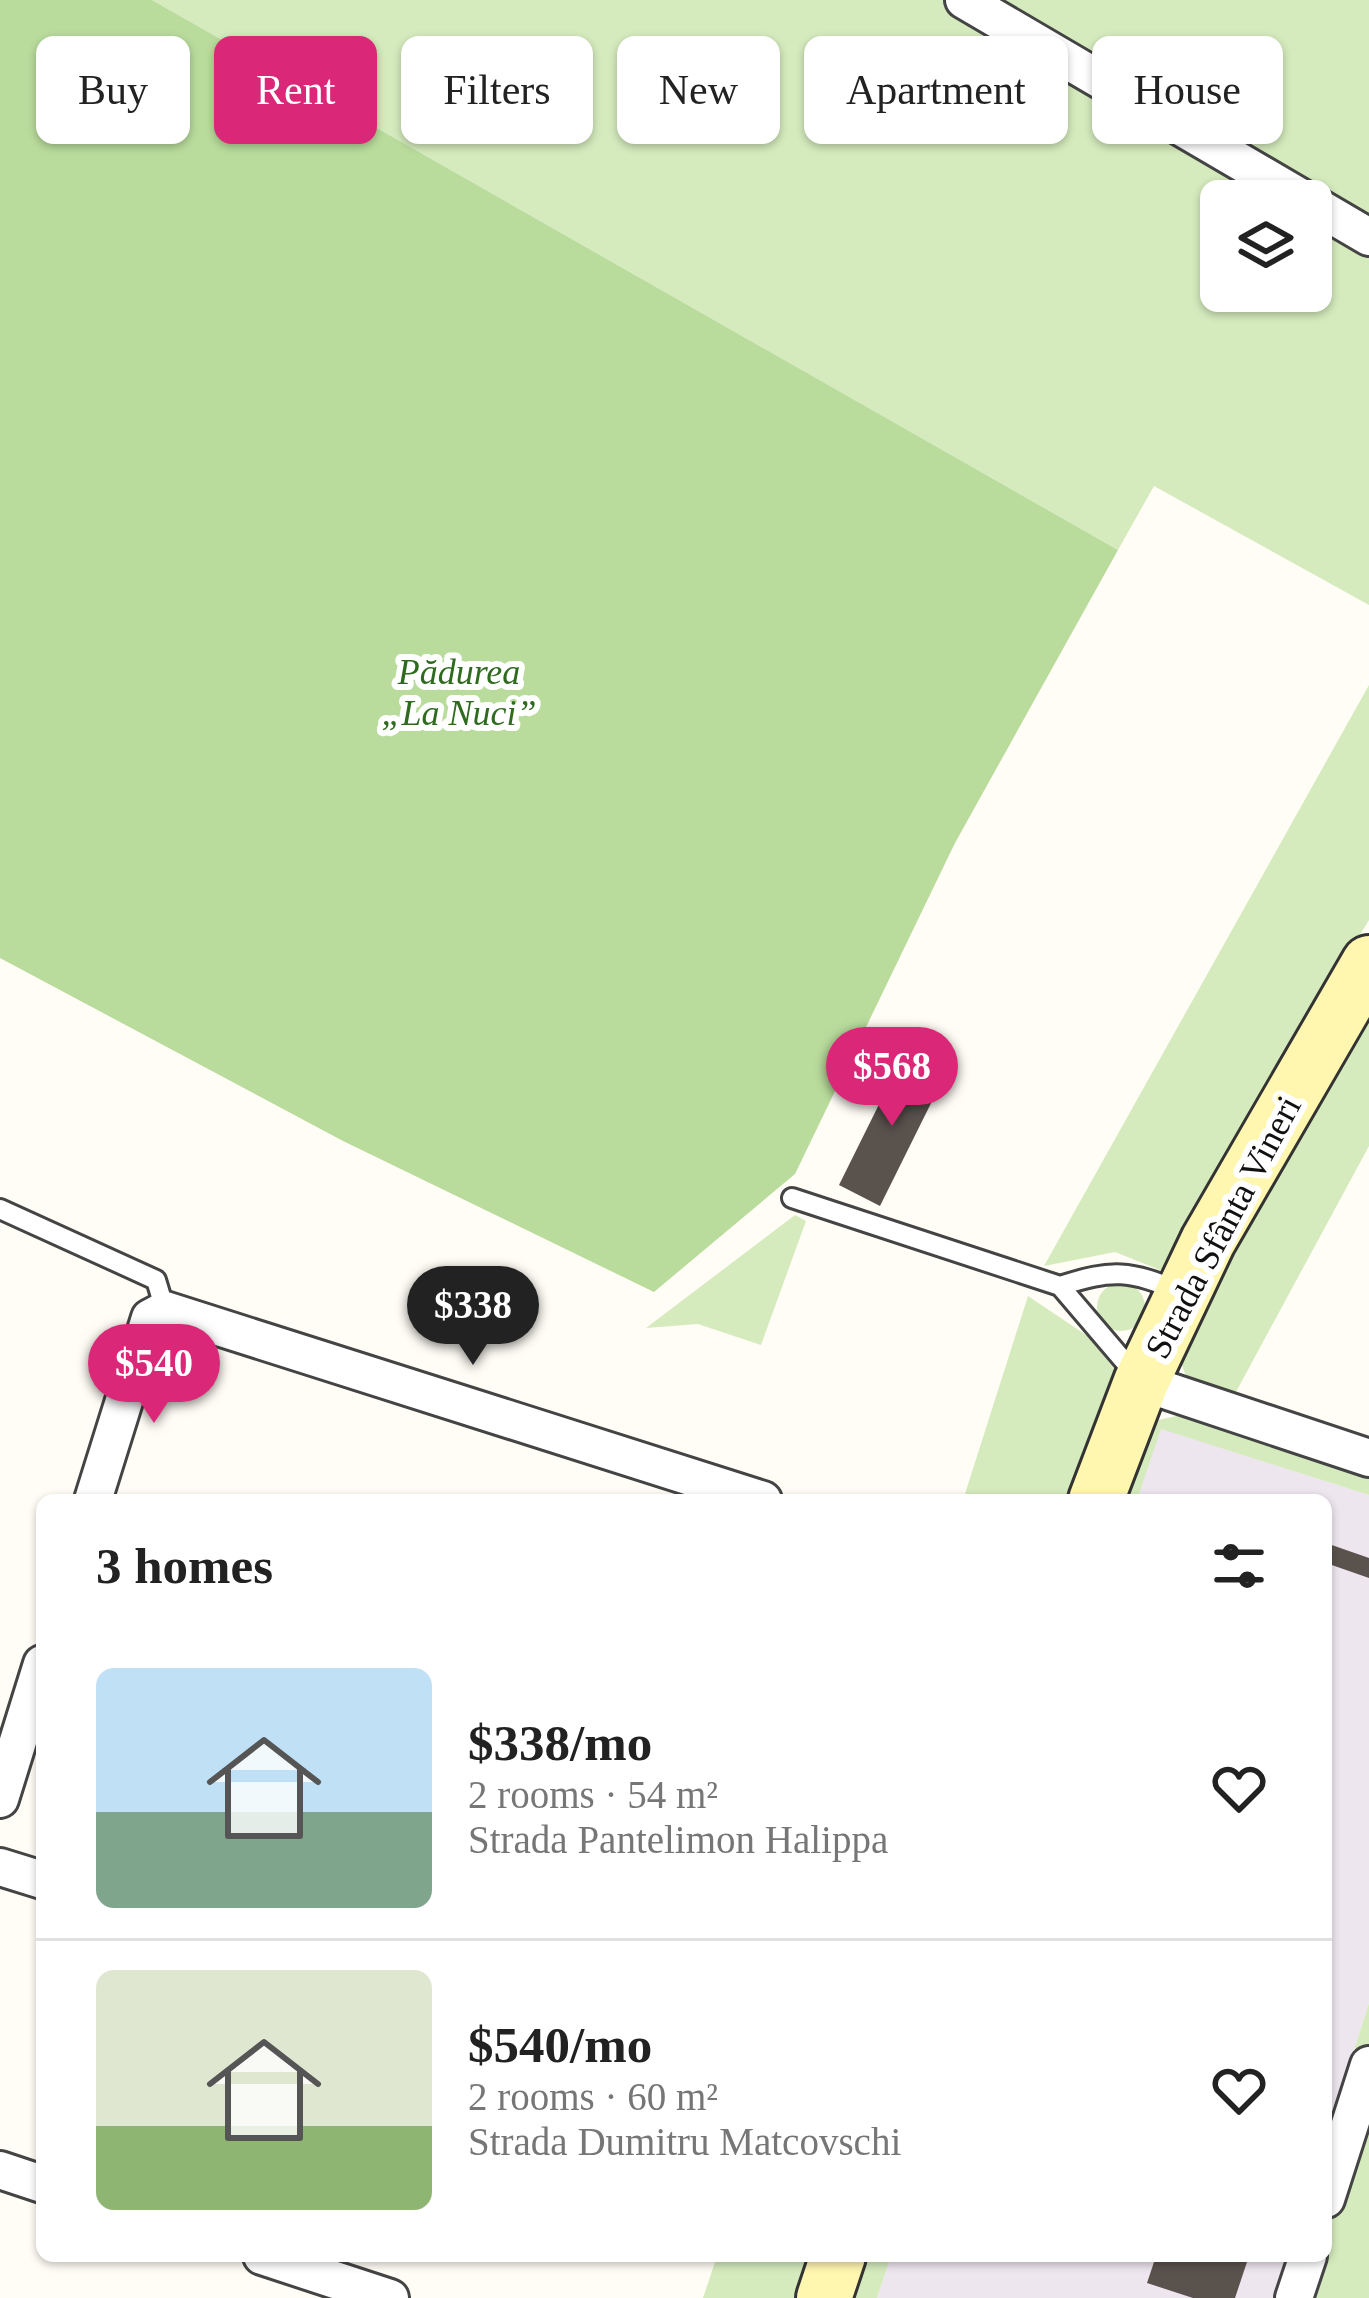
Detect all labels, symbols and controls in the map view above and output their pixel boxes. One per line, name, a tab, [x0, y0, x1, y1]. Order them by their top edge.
chip: Buy	[36, 36, 190, 144]
chip: Rent	[214, 36, 377, 144]
chip: Filters	[401, 36, 593, 144]
chip: New	[617, 36, 780, 144]
chip: Apartment	[804, 36, 1068, 144]
chip: House	[1092, 36, 1283, 144]
map controls	[1200, 180, 1332, 312]
button: layers	[1200, 180, 1332, 312]
park label: Pădurea „La Nuci”	[381, 652, 537, 733]
pin: $568	[821, 1027, 963, 1129]
text: $568	[853, 1044, 931, 1087]
street label: Strada Sfânta Vineri	[1137, 1089, 1309, 1365]
pin: $338	[402, 1266, 544, 1368]
text: $338	[434, 1283, 512, 1326]
pin: $540	[83, 1324, 225, 1426]
text: $540	[115, 1341, 193, 1384]
icon: filters	[1206, 1533, 1272, 1599]
text: 3 homes	[96, 1538, 273, 1594]
text: $338/mo	[468, 1715, 652, 1771]
icon: home	[192, 1716, 336, 1860]
icon: heart	[1206, 1755, 1272, 1821]
text: 2 rooms · 54 m²	[468, 1773, 718, 1816]
text: Strada Pantelimon Halippa	[468, 1818, 888, 1861]
text: $540/mo	[468, 2017, 652, 2073]
icon: home	[192, 2018, 336, 2162]
icon: heart	[1206, 2057, 1272, 2123]
text: 2 rooms · 60 m²	[468, 2075, 718, 2118]
text: Strada Dumitru Matcovschi	[468, 2120, 901, 2163]

